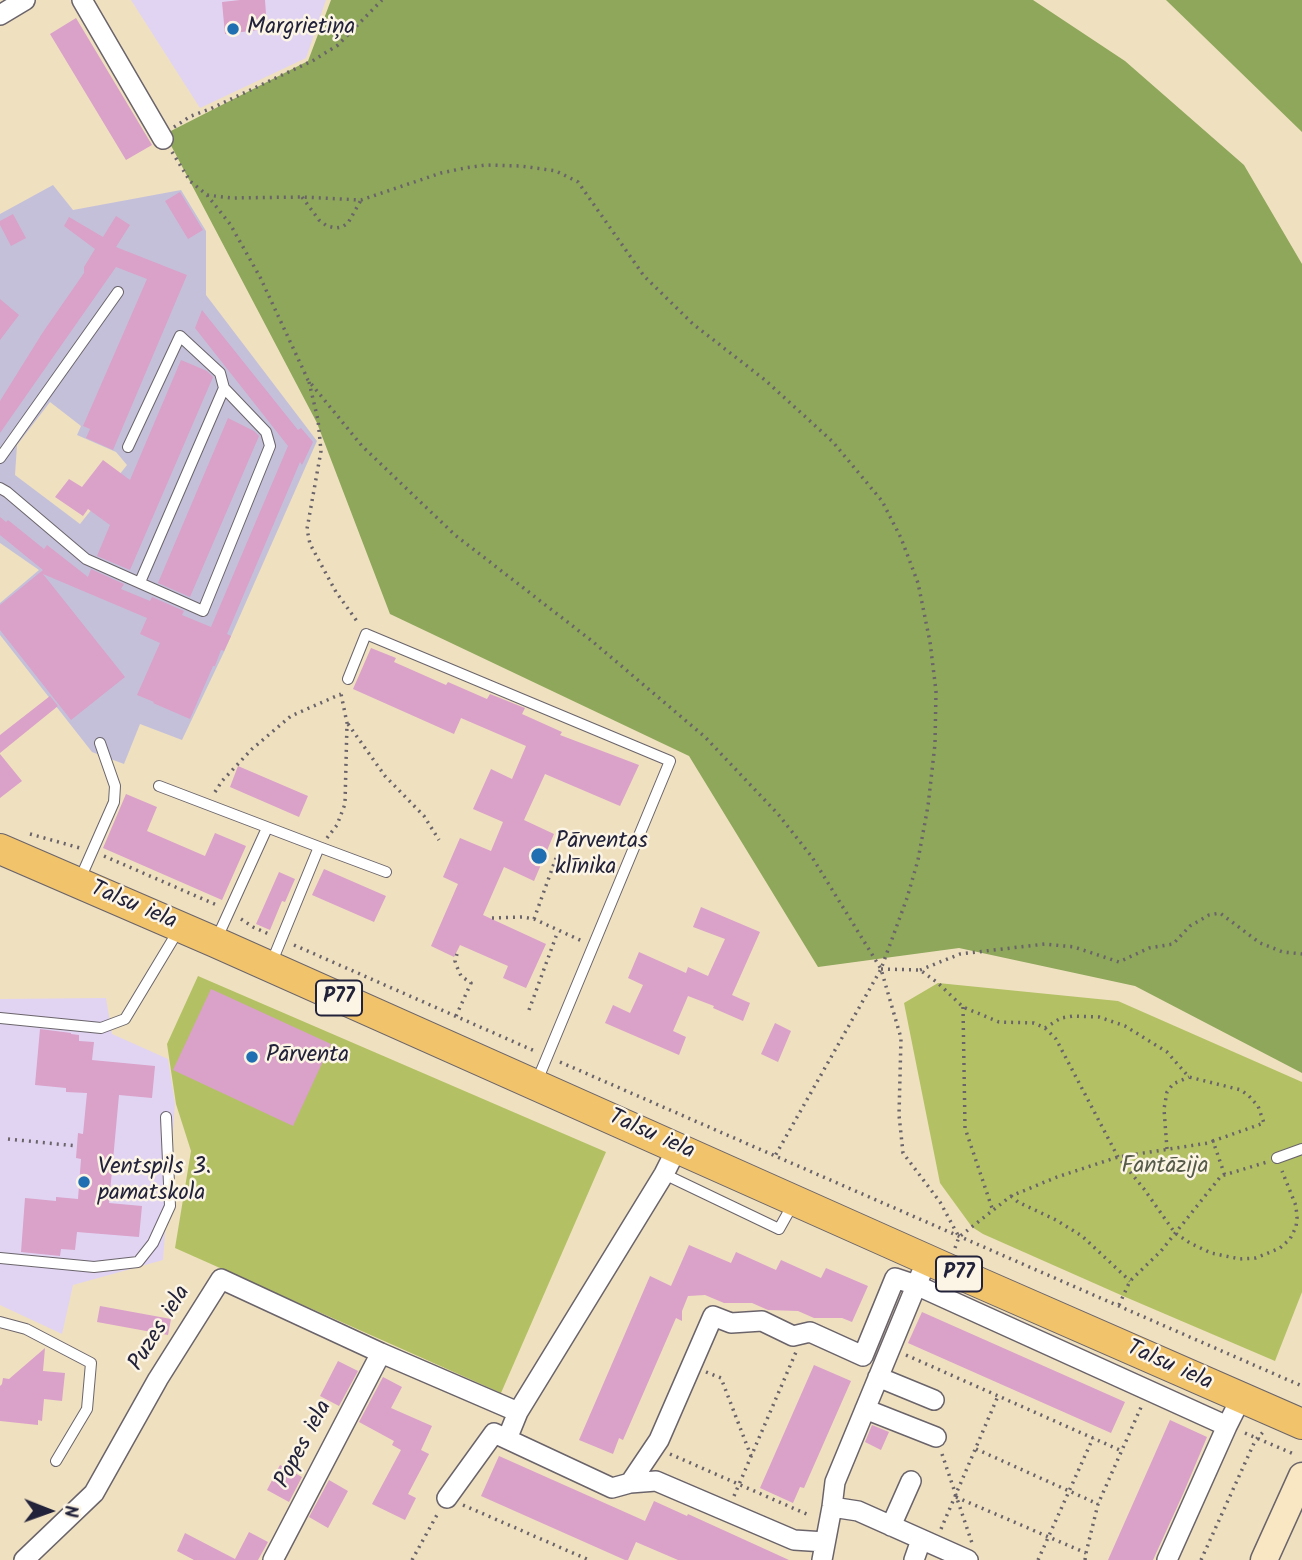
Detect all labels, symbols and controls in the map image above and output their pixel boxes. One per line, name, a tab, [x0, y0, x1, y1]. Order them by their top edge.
place label: Margrietiņa	[247, 15, 355, 43]
marker: Margrietiņa	[225, 21, 241, 37]
place label: Pārventas klīnika	[555, 829, 648, 883]
marker: Pārventas klīnika	[529, 846, 549, 866]
street label: Talsu iela	[86, 877, 180, 937]
road number: P77	[316, 981, 362, 1016]
place label: Pārventa	[266, 1043, 349, 1071]
marker: Pārventa	[244, 1049, 260, 1065]
street label: Talsu iela	[604, 1105, 698, 1167]
park label: Fantāzija	[1121, 1154, 1209, 1182]
place label: Ventspils 3. pamatskola	[98, 1155, 211, 1209]
marker: Ventspils 3. pamatskola	[76, 1174, 92, 1190]
road number: P77	[936, 1256, 982, 1292]
street label: Puzes iela	[124, 1281, 198, 1377]
street label: Talsu iela	[1122, 1336, 1216, 1398]
street label: Popes iela	[270, 1396, 340, 1494]
north arrow	[14, 1476, 84, 1546]
text: N	[55, 1505, 85, 1518]

